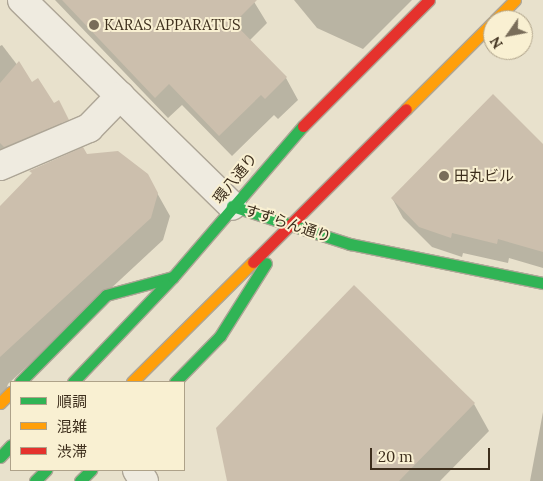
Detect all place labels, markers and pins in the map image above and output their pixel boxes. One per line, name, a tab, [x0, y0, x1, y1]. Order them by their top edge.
place label: KARAS APPARATUS	[104, 16, 241, 34]
marker: KARAS APPARATUS	[88, 19, 100, 31]
place label: 田丸ビル	[454, 167, 514, 185]
marker: 田丸ビル	[438, 170, 450, 182]

